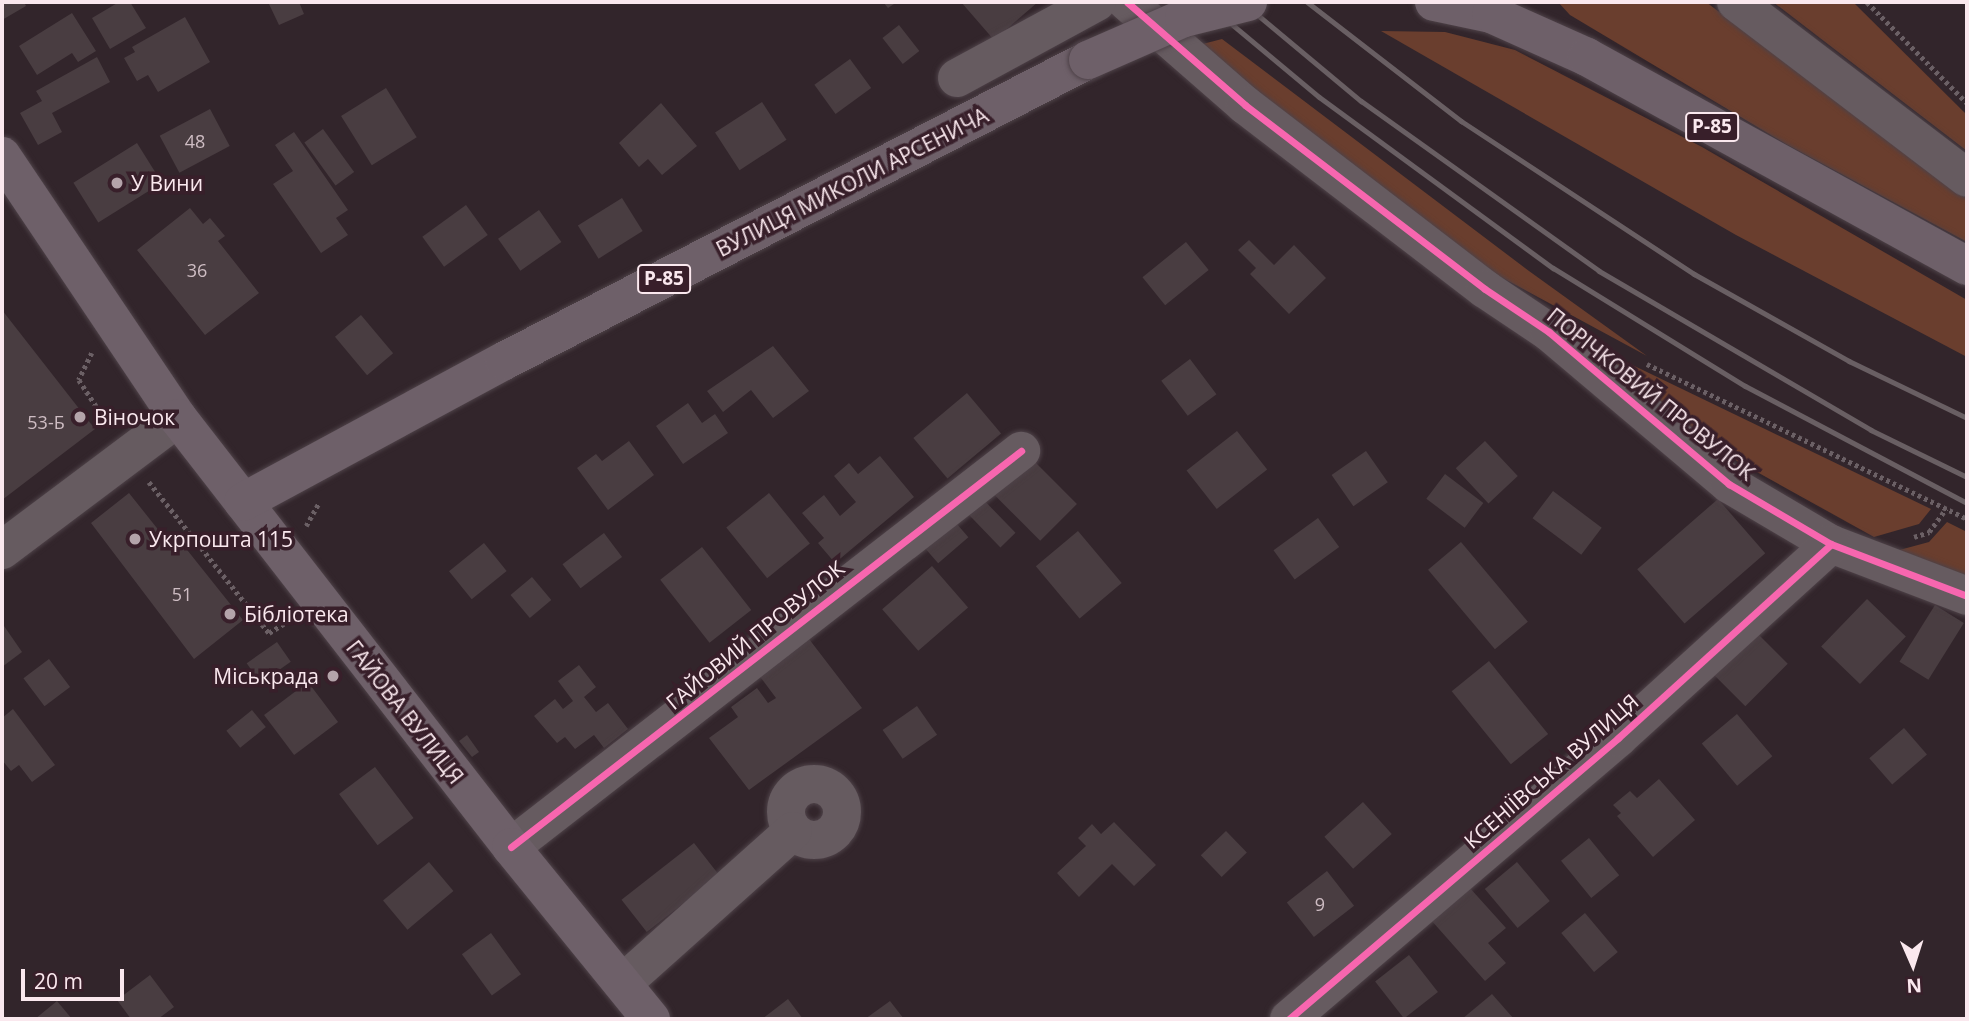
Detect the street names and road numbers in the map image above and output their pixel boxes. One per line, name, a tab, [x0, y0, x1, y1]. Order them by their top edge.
street label: ВУЛИЦЯ МИКОЛИ АРСЕНИЧА	[712, 102, 992, 262]
road number: Р-85	[1684, 111, 1740, 142]
road number: Р-85	[636, 264, 692, 294]
street label: ПОРІЧКОВИЙ ПРОВУЛОК	[1542, 303, 1760, 485]
street label: ГАЙОВИЙ ПРОВУЛОК	[661, 555, 849, 715]
street label: ГАЙОВА ВУЛИЦЯ	[341, 635, 469, 789]
street label: КСЕНІЇВСЬКА ВУЛИЦЯ	[1459, 688, 1643, 854]

